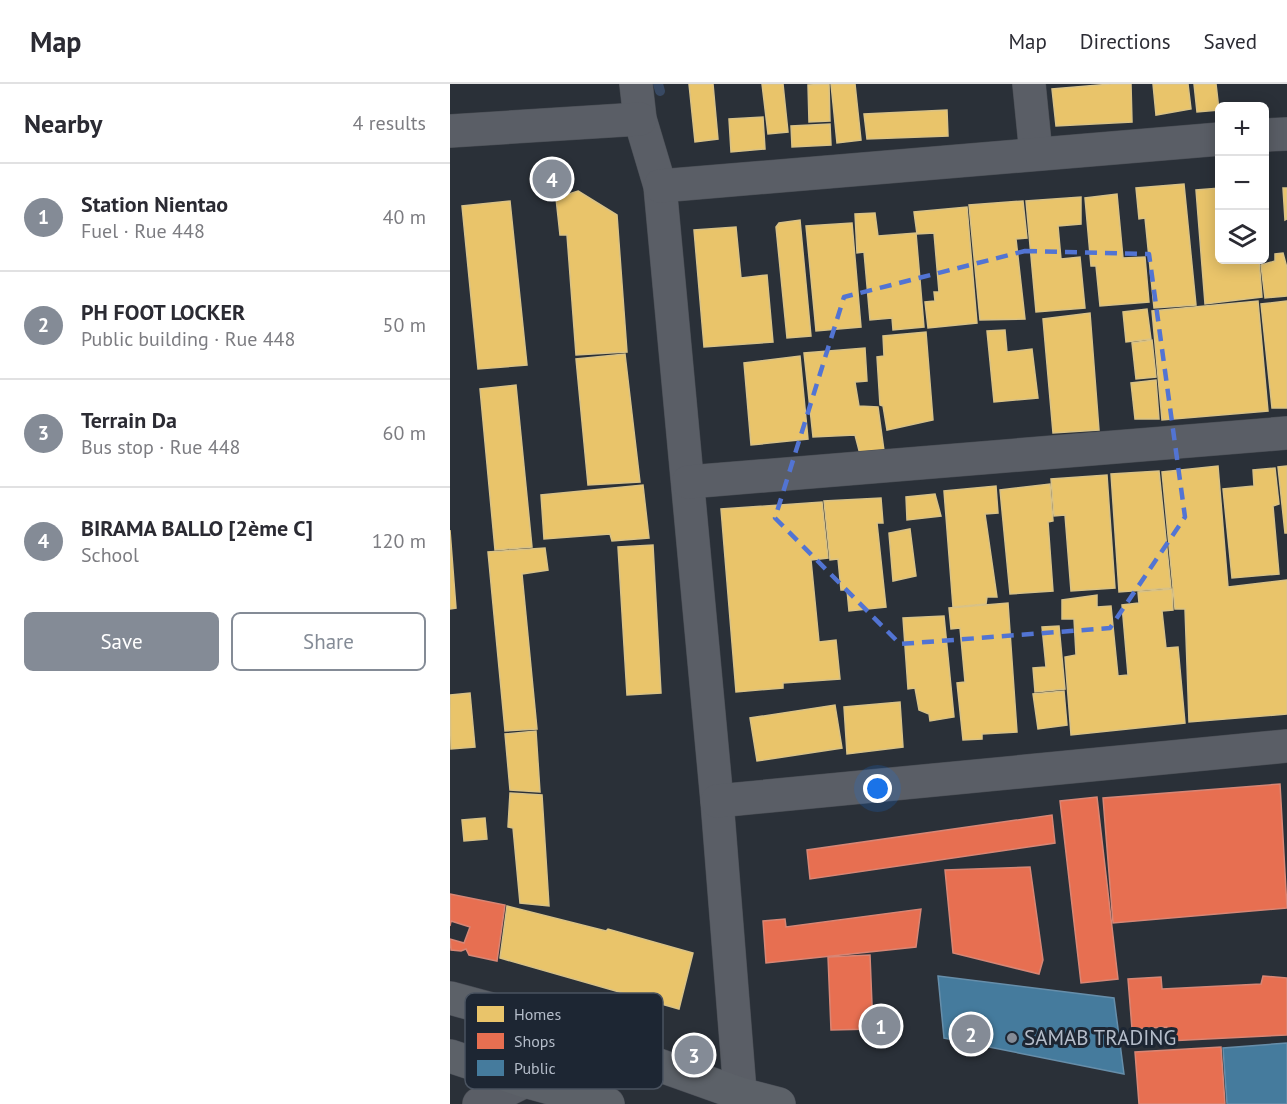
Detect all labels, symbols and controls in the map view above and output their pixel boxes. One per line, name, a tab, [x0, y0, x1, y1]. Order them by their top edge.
text: Map	[30, 23, 81, 60]
text: Map	[1008, 28, 1047, 55]
text: Directions	[1080, 28, 1171, 55]
text: Saved	[1204, 28, 1257, 55]
map controls	[1215, 102, 1269, 264]
button: +	[1215, 102, 1269, 156]
text: Nearby	[24, 107, 102, 140]
text: 4 results	[353, 110, 426, 136]
pin: 4	[532, 156, 572, 202]
button: −	[1215, 156, 1269, 210]
text: Station Nientao	[81, 190, 228, 218]
text: 1	[38, 204, 49, 230]
text: 40 m	[383, 204, 426, 230]
button: layers	[1215, 210, 1269, 264]
text: Fuel · Rue 448	[81, 218, 205, 244]
text: PH FOOT LOCKER	[81, 298, 245, 326]
text: 2	[38, 312, 49, 338]
text: 50 m	[383, 312, 426, 338]
text: Public building · Rue 448	[81, 326, 295, 352]
text: Terrain Da	[81, 406, 177, 434]
text: 3	[38, 420, 49, 446]
text: 60 m	[383, 420, 426, 446]
text: Bus stop · Rue 448	[81, 434, 240, 460]
text: BIRAMA BALLO [2ème C]	[81, 514, 313, 542]
text: 4	[38, 528, 49, 554]
text: 120 m	[372, 528, 426, 554]
text: School	[81, 542, 139, 568]
button: Save	[24, 612, 219, 671]
button: Share	[231, 612, 426, 671]
your location	[863, 774, 892, 803]
legend	[465, 993, 663, 1089]
text: Homes	[514, 1004, 561, 1024]
pin: 1	[862, 1004, 900, 1048]
pin: 2	[952, 1012, 990, 1056]
place label: SAMAB TRADING	[1024, 1024, 1176, 1051]
text: Shops	[514, 1031, 555, 1051]
marker: SAMAB TRADING	[1005, 1031, 1019, 1045]
pin: 3	[674, 1032, 714, 1078]
text: Public	[514, 1058, 556, 1078]

